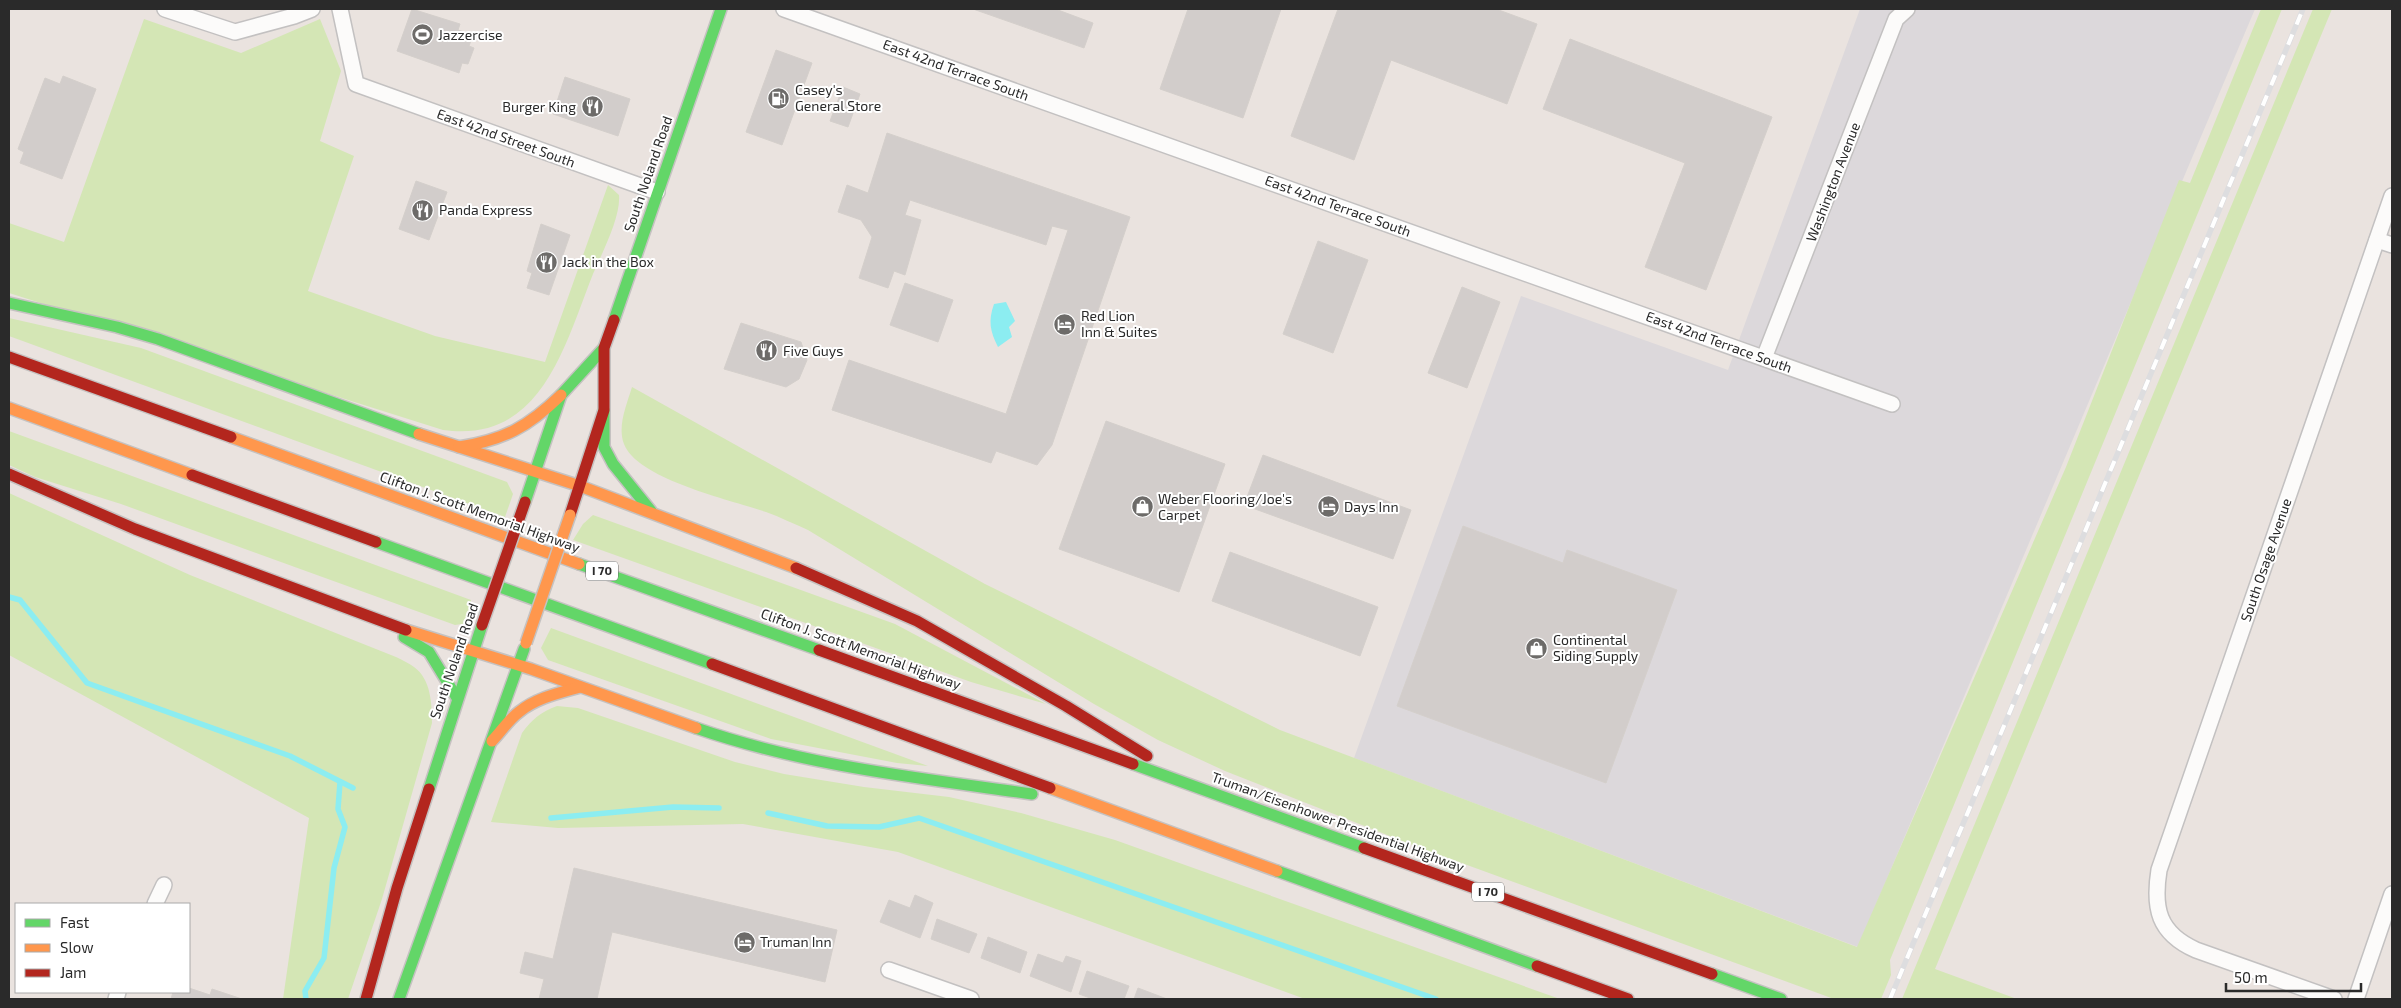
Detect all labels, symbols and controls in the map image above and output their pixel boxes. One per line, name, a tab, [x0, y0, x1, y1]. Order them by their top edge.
sports icon: Jazzercise	[410, 23, 434, 47]
place label: Jazzercise	[438, 26, 503, 43]
street label: East 42nd Terrace South	[881, 35, 1032, 104]
place label: Casey's General Store	[795, 81, 881, 114]
fuel station icon: Casey's General Store	[767, 86, 791, 110]
restaurant icon: Burger King	[580, 95, 604, 119]
place label: Burger King	[502, 98, 576, 115]
street label: East 42nd Street South	[435, 105, 578, 171]
street label: South Noland Road	[620, 114, 675, 234]
street label: Washington Avenue	[1802, 120, 1863, 244]
street label: East 42nd Terrace South	[1263, 171, 1414, 240]
restaurant icon: Panda Express	[411, 198, 435, 222]
place label: Panda Express	[439, 201, 532, 218]
restaurant icon: Jack in the Box	[534, 250, 558, 274]
place label: Jack in the Box	[562, 253, 654, 270]
place label: Red Lion Inn & Suites	[1081, 307, 1157, 340]
street label: East 42nd Terrace South	[1644, 307, 1795, 376]
hotel icon: Red Lion Inn & Suites	[1053, 312, 1077, 336]
restaurant icon: Five Guys	[755, 339, 779, 363]
place label: Five Guys	[783, 342, 843, 359]
street label: Clifton J. Scott Memorial Highway	[378, 467, 583, 556]
place label: Weber Flooring/Joe's Carpet	[1158, 490, 1292, 523]
shop icon: Weber Flooring/Joe's Carpet	[1130, 495, 1154, 519]
hotel icon: Days Inn	[1316, 495, 1340, 519]
street label: South Osage Avenue	[2236, 496, 2295, 624]
place label: Days Inn	[1344, 498, 1399, 515]
road number: I 70	[586, 562, 618, 580]
street label: South Noland Road	[426, 601, 481, 721]
street label: Clifton J. Scott Memorial Highway	[759, 604, 964, 693]
place label: Continental Siding Supply	[1553, 631, 1639, 664]
shop icon: Continental Siding Supply	[1525, 636, 1549, 660]
street label: Truman/Eisenhower Presidential Highway	[1210, 768, 1467, 875]
road number: I 70	[1472, 882, 1504, 902]
legend	[15, 903, 190, 993]
text: Fast	[60, 913, 90, 931]
hotel icon: Truman Inn	[732, 930, 756, 954]
place label: Truman Inn	[760, 933, 832, 950]
text: Slow	[60, 938, 94, 956]
scale bar	[2226, 960, 2361, 992]
text: Jam	[60, 963, 86, 981]
text: 50 m	[2234, 968, 2268, 986]

